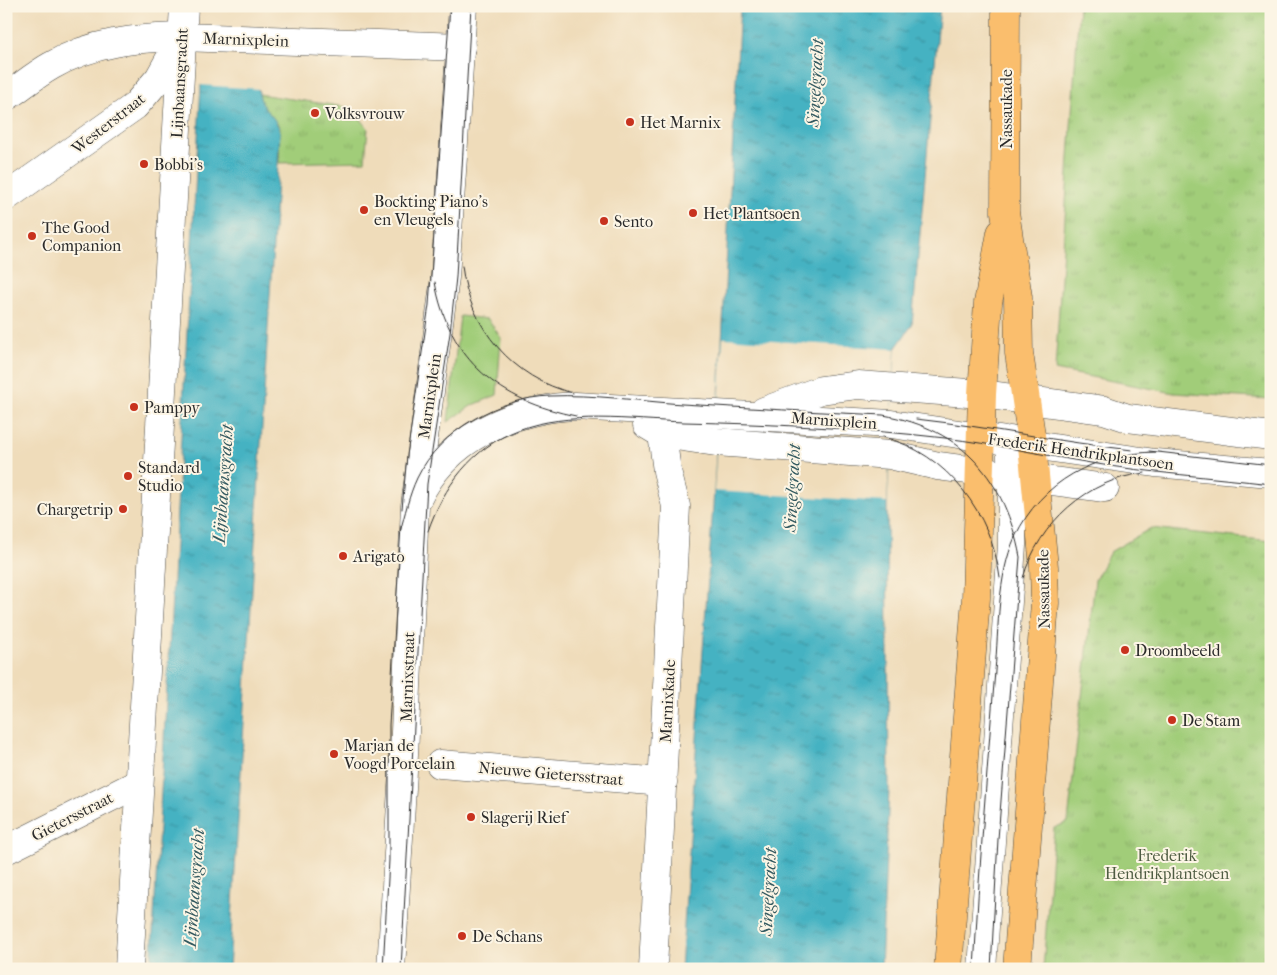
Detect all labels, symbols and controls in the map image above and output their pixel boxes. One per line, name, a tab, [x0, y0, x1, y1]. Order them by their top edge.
street label: Lijnbaansgracht	[167, 27, 192, 139]
street label: Marnixplein	[203, 29, 290, 51]
water label: Singelgracht	[803, 37, 828, 129]
street label: Nassaukade	[997, 69, 1016, 149]
street label: Westerstraat	[67, 89, 149, 159]
place label: Volksvrouw	[324, 104, 406, 123]
marker: Volksvrouw	[309, 107, 321, 119]
place label: Het Marnix	[640, 113, 721, 132]
marker: Het Marnix	[624, 116, 636, 128]
place label: Bobbi's	[154, 155, 203, 174]
marker: Bobbi's	[138, 158, 150, 170]
place label: Bockting Piano's en Vleugels	[374, 192, 488, 229]
marker: Bockting Piano's en Vleugels	[358, 204, 370, 216]
place label: Het Plantsoen	[703, 204, 801, 223]
marker: Het Plantsoen	[687, 207, 699, 219]
place label: Sento	[614, 212, 653, 231]
marker: Sento	[598, 215, 610, 227]
place label: The Good Companion	[42, 218, 122, 255]
marker: The Good Companion	[26, 230, 38, 242]
street label: Marnixplein	[414, 351, 445, 440]
place label: Pamppy	[144, 398, 200, 417]
marker: Pamppy	[128, 401, 140, 413]
street label: Marnixplein	[790, 408, 878, 433]
water label: Lijnbaansgracht	[209, 422, 238, 546]
street label: Frederik Hendrikplantsoen	[987, 429, 1176, 474]
water label: Singelgracht	[780, 442, 805, 534]
place label: Standard Studio	[138, 458, 200, 495]
marker: Standard Studio	[122, 470, 134, 482]
place label: Chargetrip	[37, 500, 113, 519]
marker: Chargetrip	[117, 503, 129, 515]
place label: Arigato	[352, 547, 405, 566]
street label: Nassaukade	[1033, 549, 1054, 629]
marker: Arigato	[337, 550, 349, 562]
street label: Marnixstraat	[396, 631, 419, 722]
place label: Droombeeld	[1135, 641, 1221, 660]
marker: Droombeeld	[1119, 644, 1131, 656]
street label: Marnixkade	[656, 659, 679, 743]
place label: De Stam	[1182, 711, 1241, 730]
marker: De Stam	[1166, 714, 1178, 726]
place label: Marjan de Voogd Porcelain	[343, 736, 456, 773]
marker: Marjan de Voogd Porcelain	[328, 748, 340, 760]
street label: Nieuwe Gietersstraat	[478, 758, 625, 789]
street label: Gietersstraat	[28, 788, 116, 845]
place label: Slagerij Rief	[481, 808, 570, 827]
marker: Slagerij Rief	[465, 811, 477, 823]
water label: Lijnbaansgracht	[180, 826, 209, 950]
water label: Singelgracht	[756, 846, 781, 938]
park label: Frederik Hendrikplantsoen	[1105, 846, 1230, 883]
place label: De Schans	[472, 927, 542, 946]
marker: De Schans	[456, 930, 468, 942]

